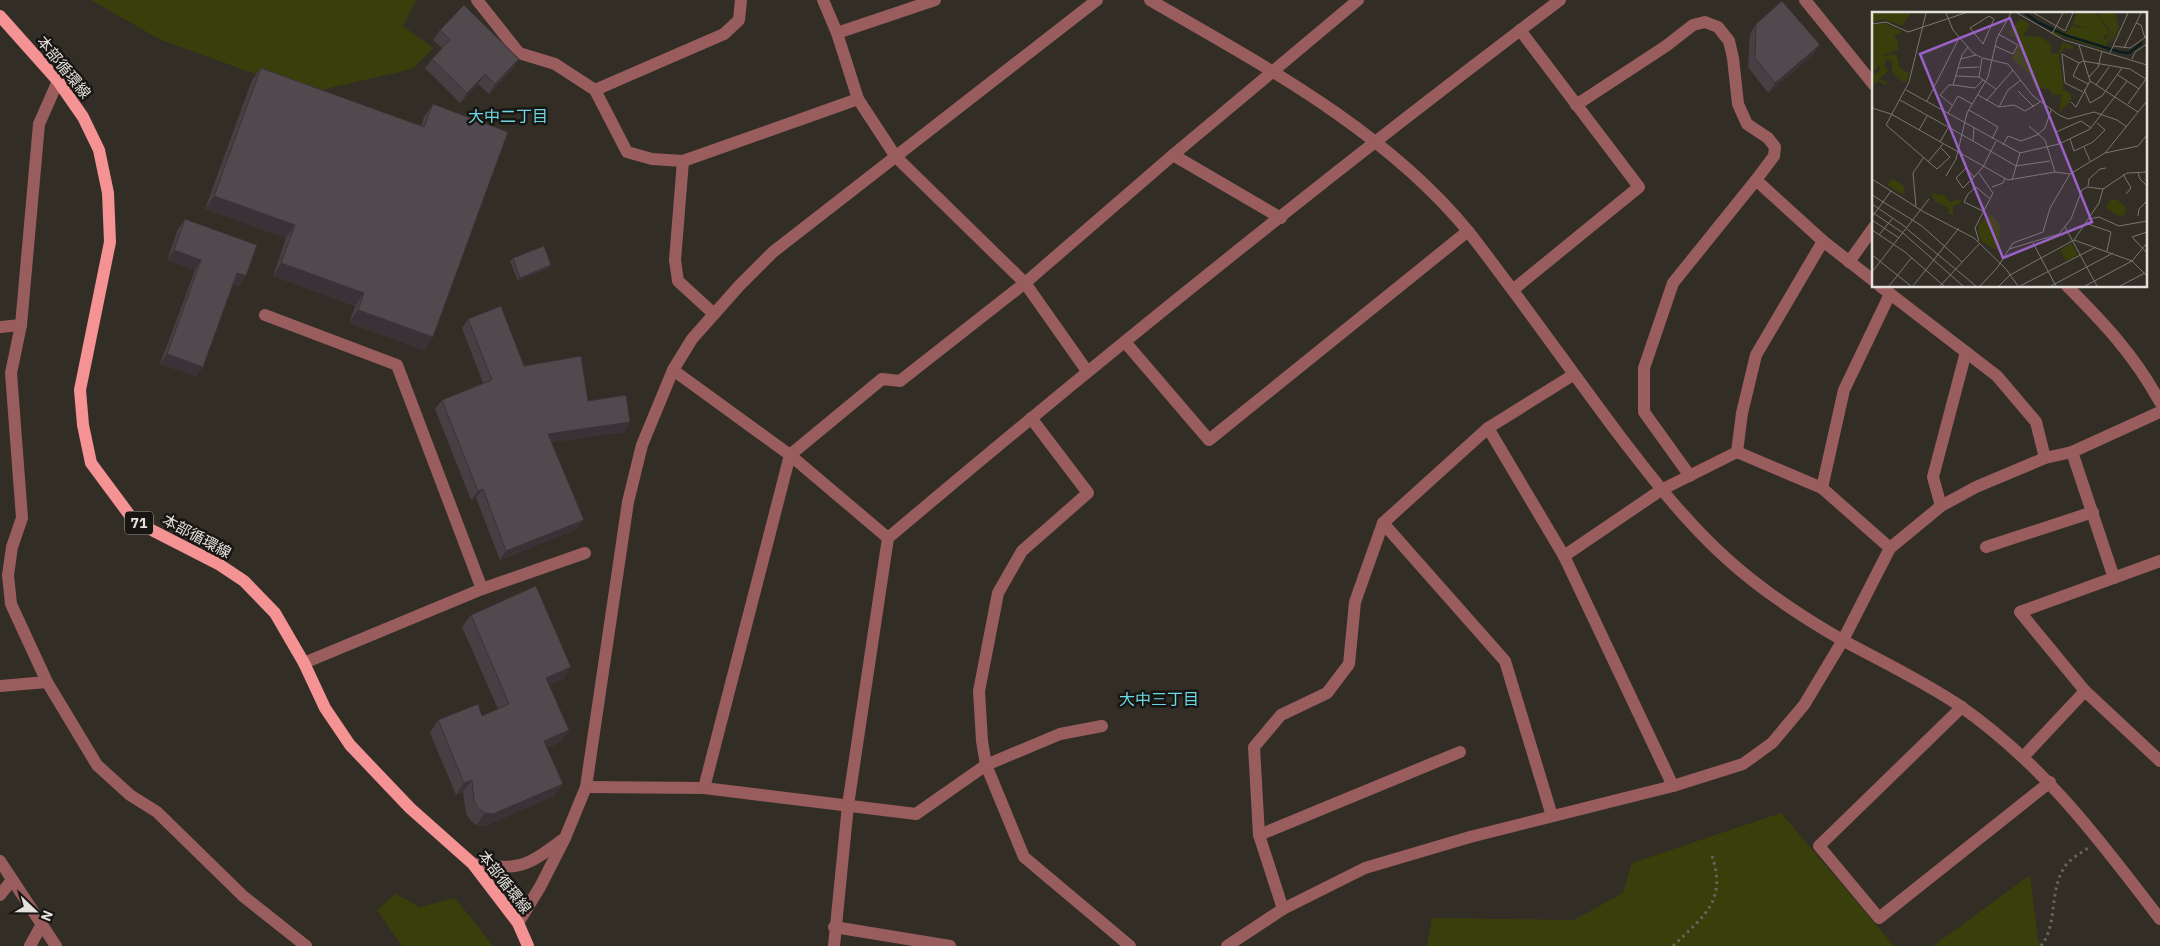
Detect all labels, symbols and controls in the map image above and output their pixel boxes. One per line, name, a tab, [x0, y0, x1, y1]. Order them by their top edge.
inset map	[1872, 12, 2148, 288]
street label: 本部循環線	[33, 32, 95, 102]
district label: 大中二丁目	[468, 106, 548, 126]
street label: 本部循環線	[159, 510, 235, 562]
road number: 71	[125, 512, 153, 534]
district label: 大中三丁目	[1119, 689, 1199, 709]
street label: 本部循環線	[474, 847, 536, 917]
north arrow	[10, 886, 60, 936]
text: N	[37, 908, 57, 924]

